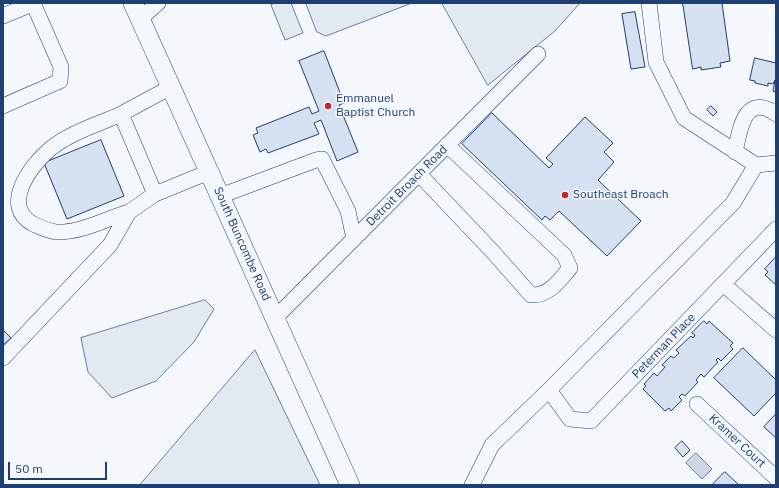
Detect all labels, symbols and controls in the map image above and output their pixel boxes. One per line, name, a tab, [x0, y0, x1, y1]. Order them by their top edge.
place label: Emmanuel Baptist Church	[336, 92, 415, 120]
marker: Emmanuel Baptist Church	[323, 101, 333, 111]
street label: Detroit Broach Road	[364, 143, 450, 229]
street label: South Buncombe Road	[210, 185, 274, 303]
place label: Southeast Broach	[573, 188, 668, 202]
marker: Southeast Broach	[560, 190, 570, 200]
street label: Peterman Place	[629, 310, 699, 382]
street label: Kramer Court	[706, 411, 768, 471]
scale bar	[10, 454, 109, 480]
text: 50 m	[15, 461, 43, 476]

